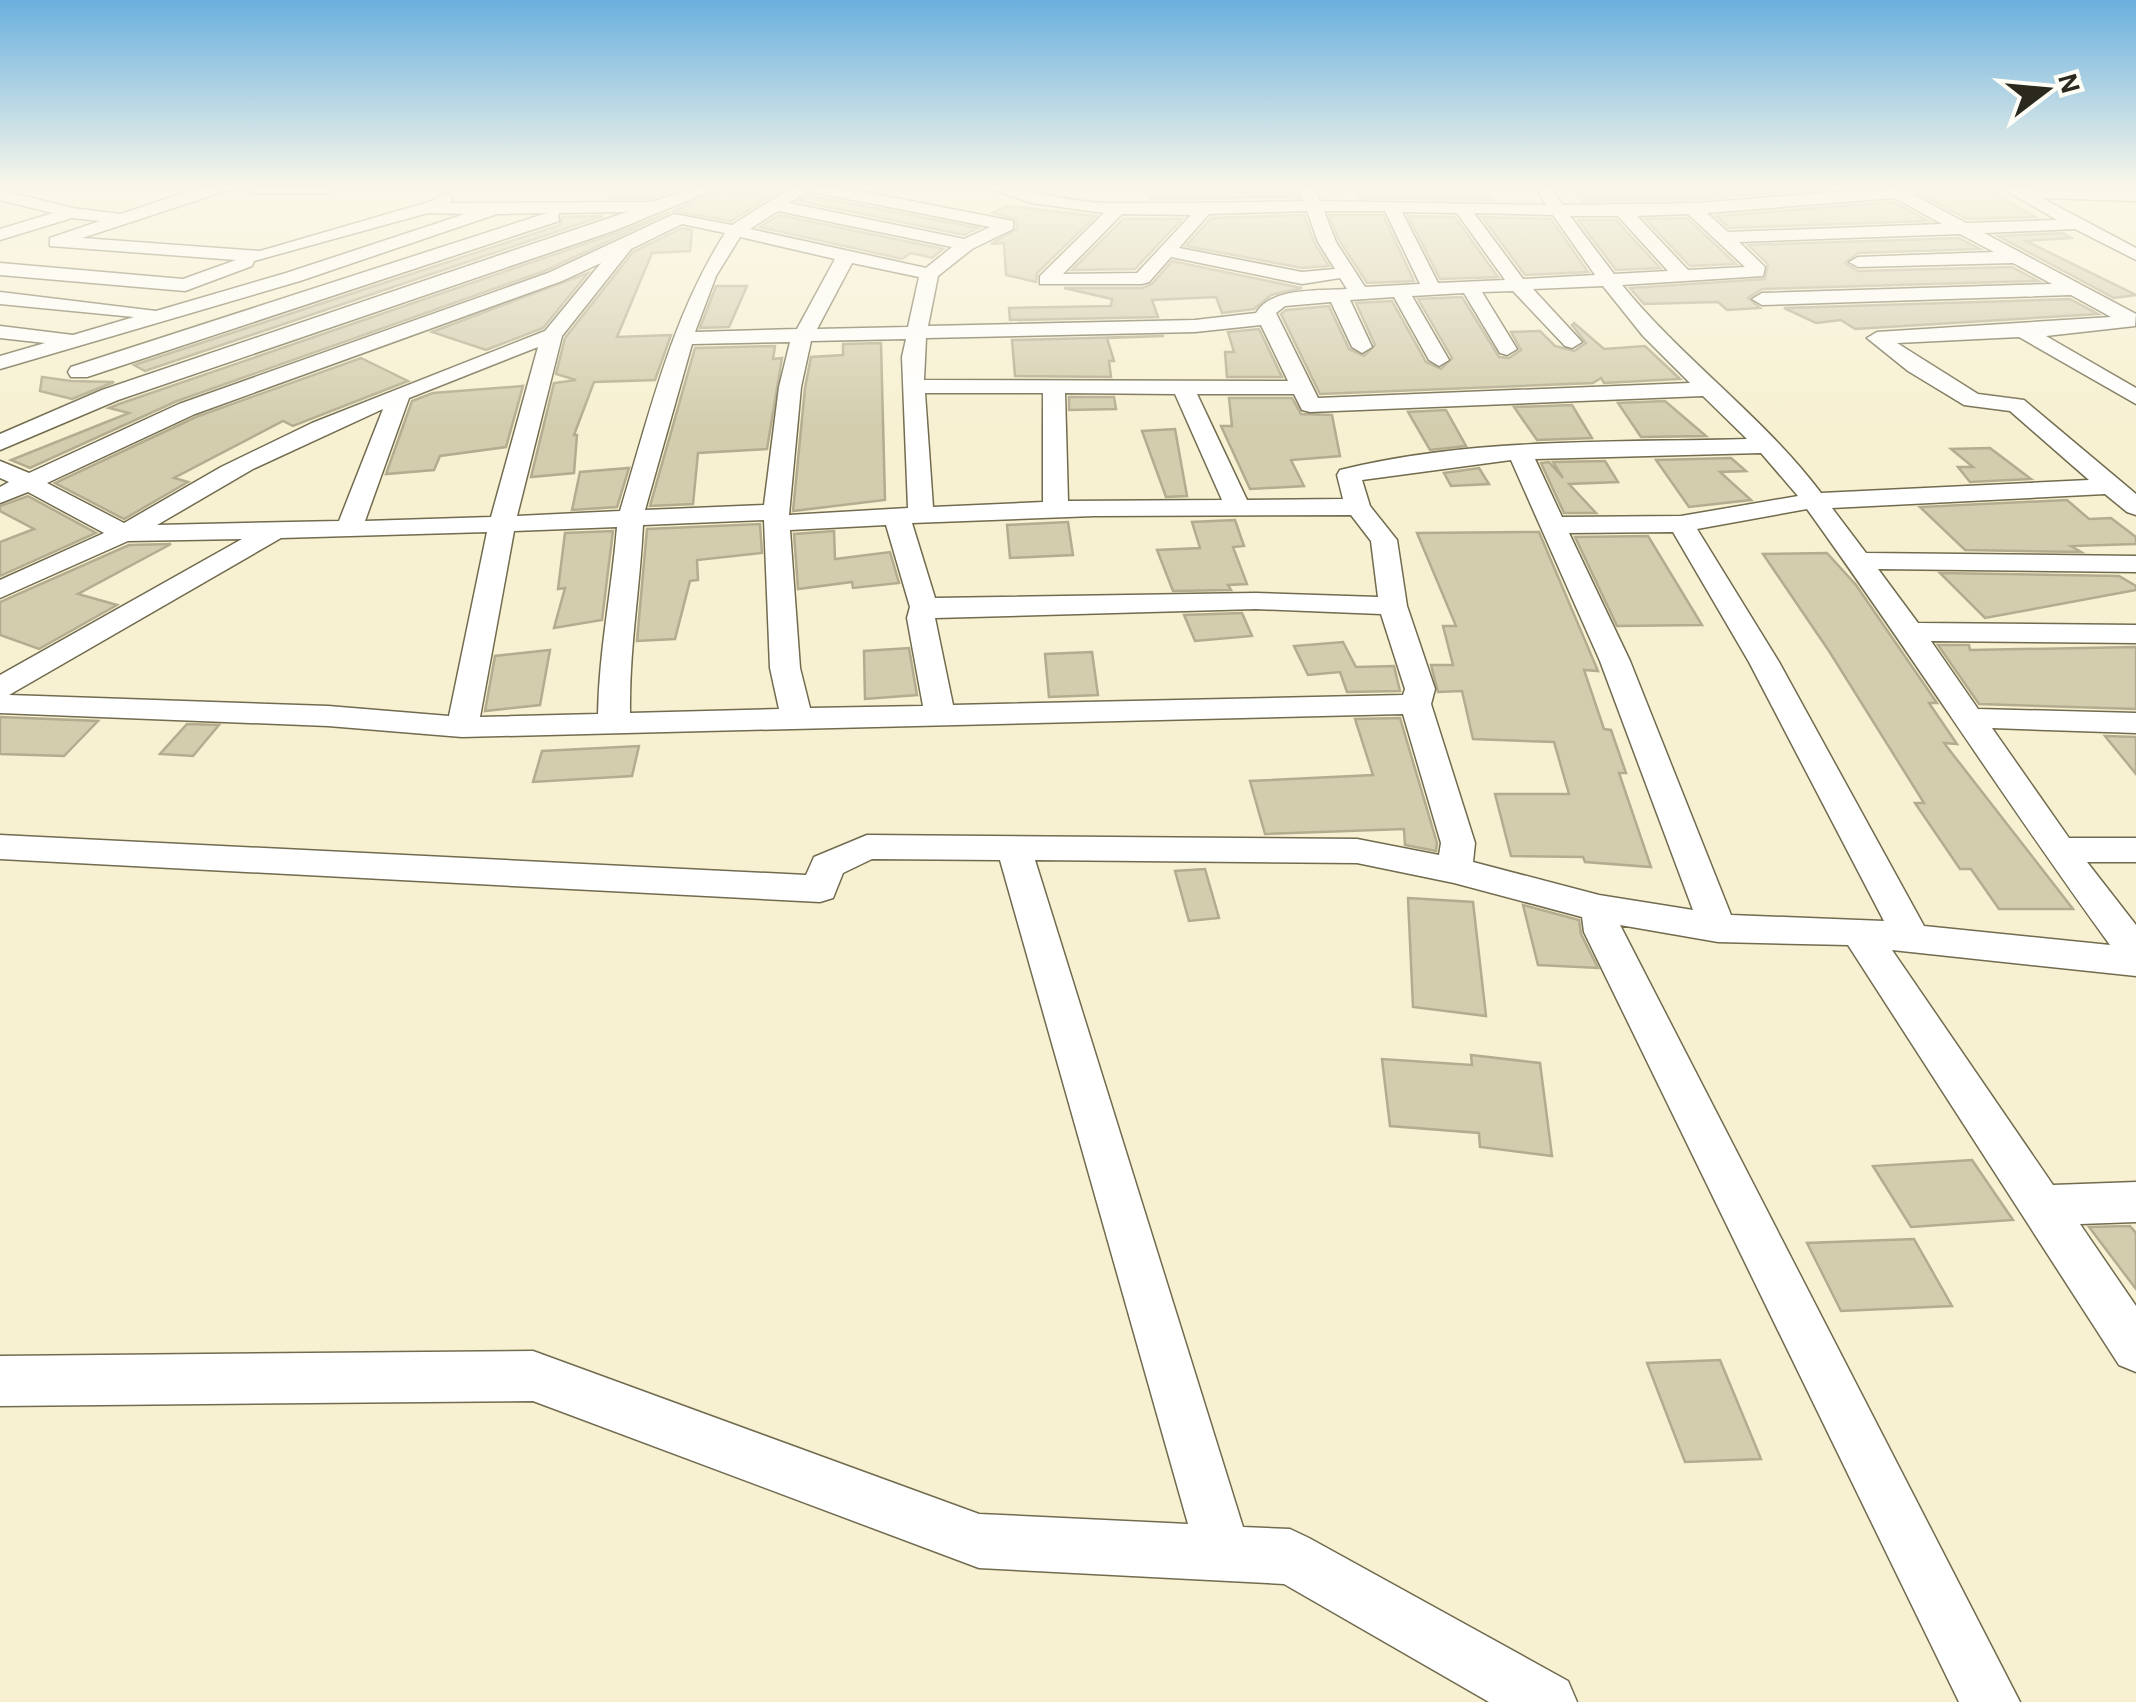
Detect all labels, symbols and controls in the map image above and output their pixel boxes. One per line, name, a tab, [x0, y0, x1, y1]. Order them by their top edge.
north arrow	[1996, 40, 2096, 140]
text: N	[2052, 70, 2084, 97]

